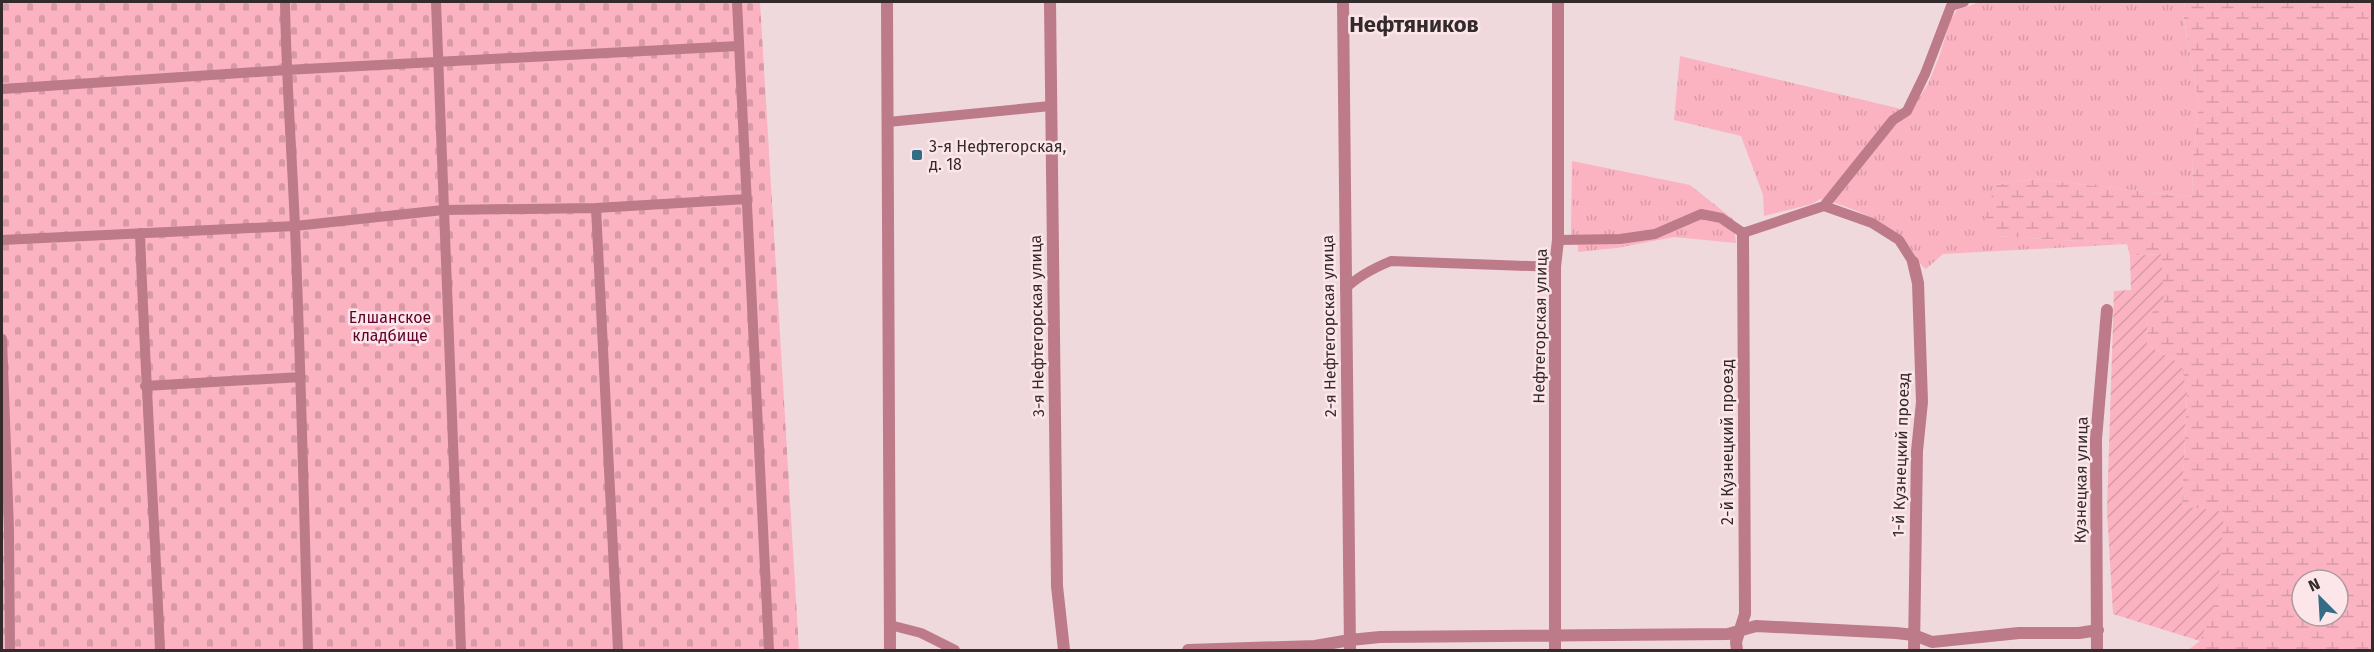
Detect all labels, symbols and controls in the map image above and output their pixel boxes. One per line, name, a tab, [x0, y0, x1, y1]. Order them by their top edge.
district label: Нефтяников	[1349, 11, 1479, 38]
place label: 3-я Нефтегорская, д. 18	[929, 137, 1067, 174]
marker: 3-я Нефтегорская, д. 18	[910, 148, 924, 162]
street label: 3-я Нефтегорская улица	[1026, 235, 1048, 417]
street label: 2-я Нефтегорская улица	[1318, 235, 1340, 417]
street label: Нефтегорская улица	[1529, 248, 1551, 404]
park label: Елшанское кладбище	[349, 308, 431, 345]
street label: 2-й Кузнецкий проезд	[1718, 359, 1737, 525]
street label: 1-й Кузнецкий проезд	[1889, 372, 1913, 538]
street label: Кузнецкая улица	[2070, 416, 2092, 544]
north arrow	[2290, 568, 2350, 628]
text: N	[2305, 574, 2323, 596]

